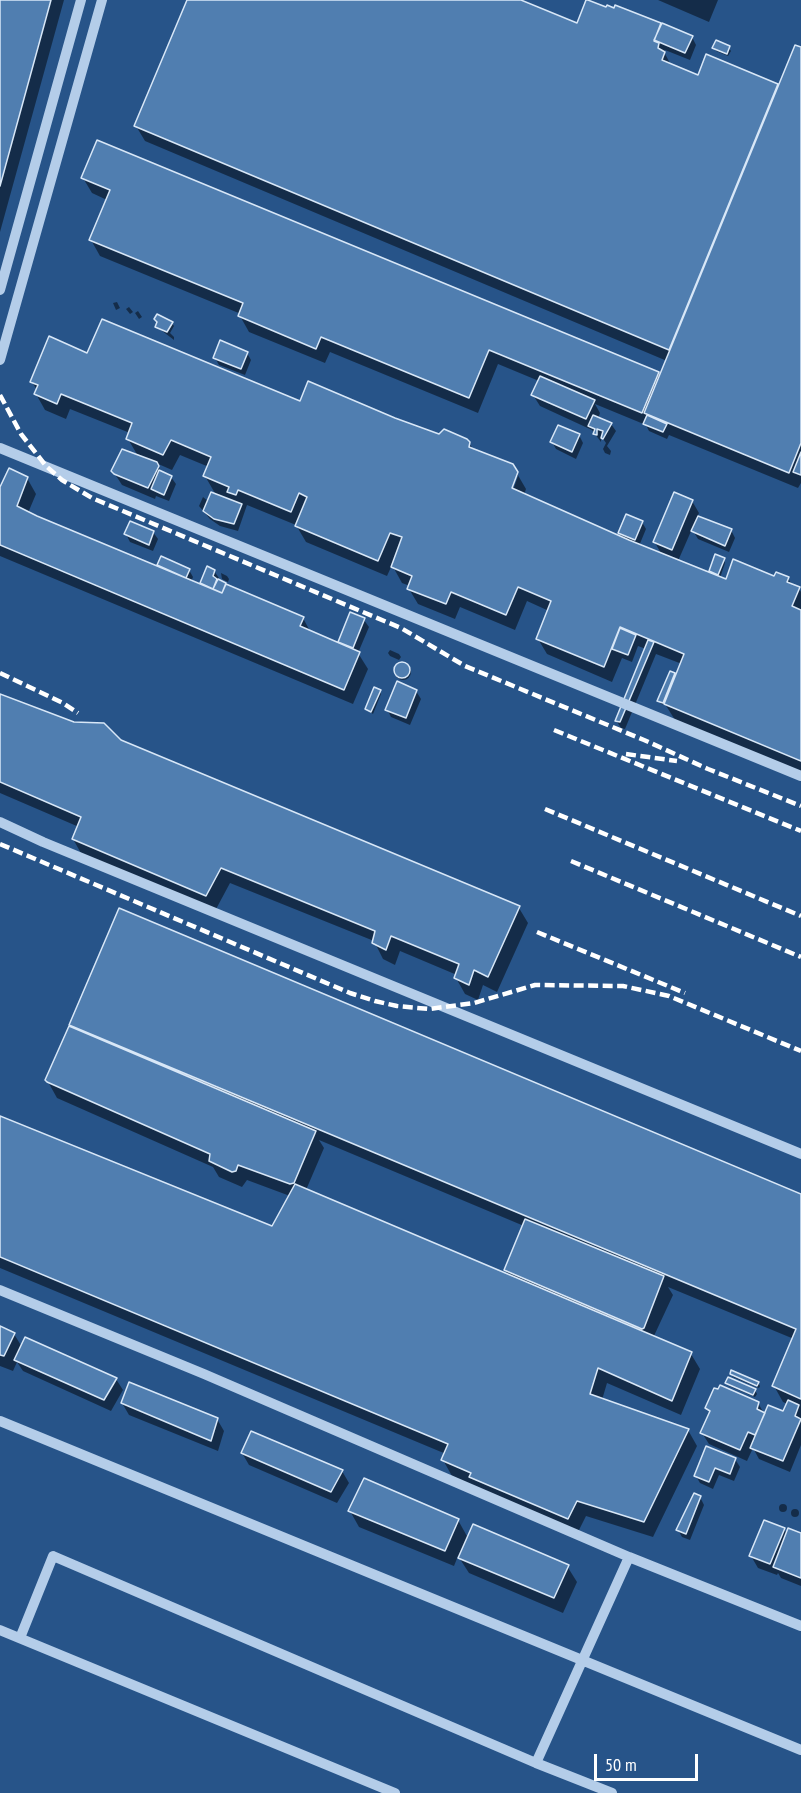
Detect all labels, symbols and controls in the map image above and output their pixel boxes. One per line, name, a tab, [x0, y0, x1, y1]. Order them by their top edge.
scale bar	[597, 1742, 700, 1780]
text: 50 m	[605, 1753, 637, 1776]

